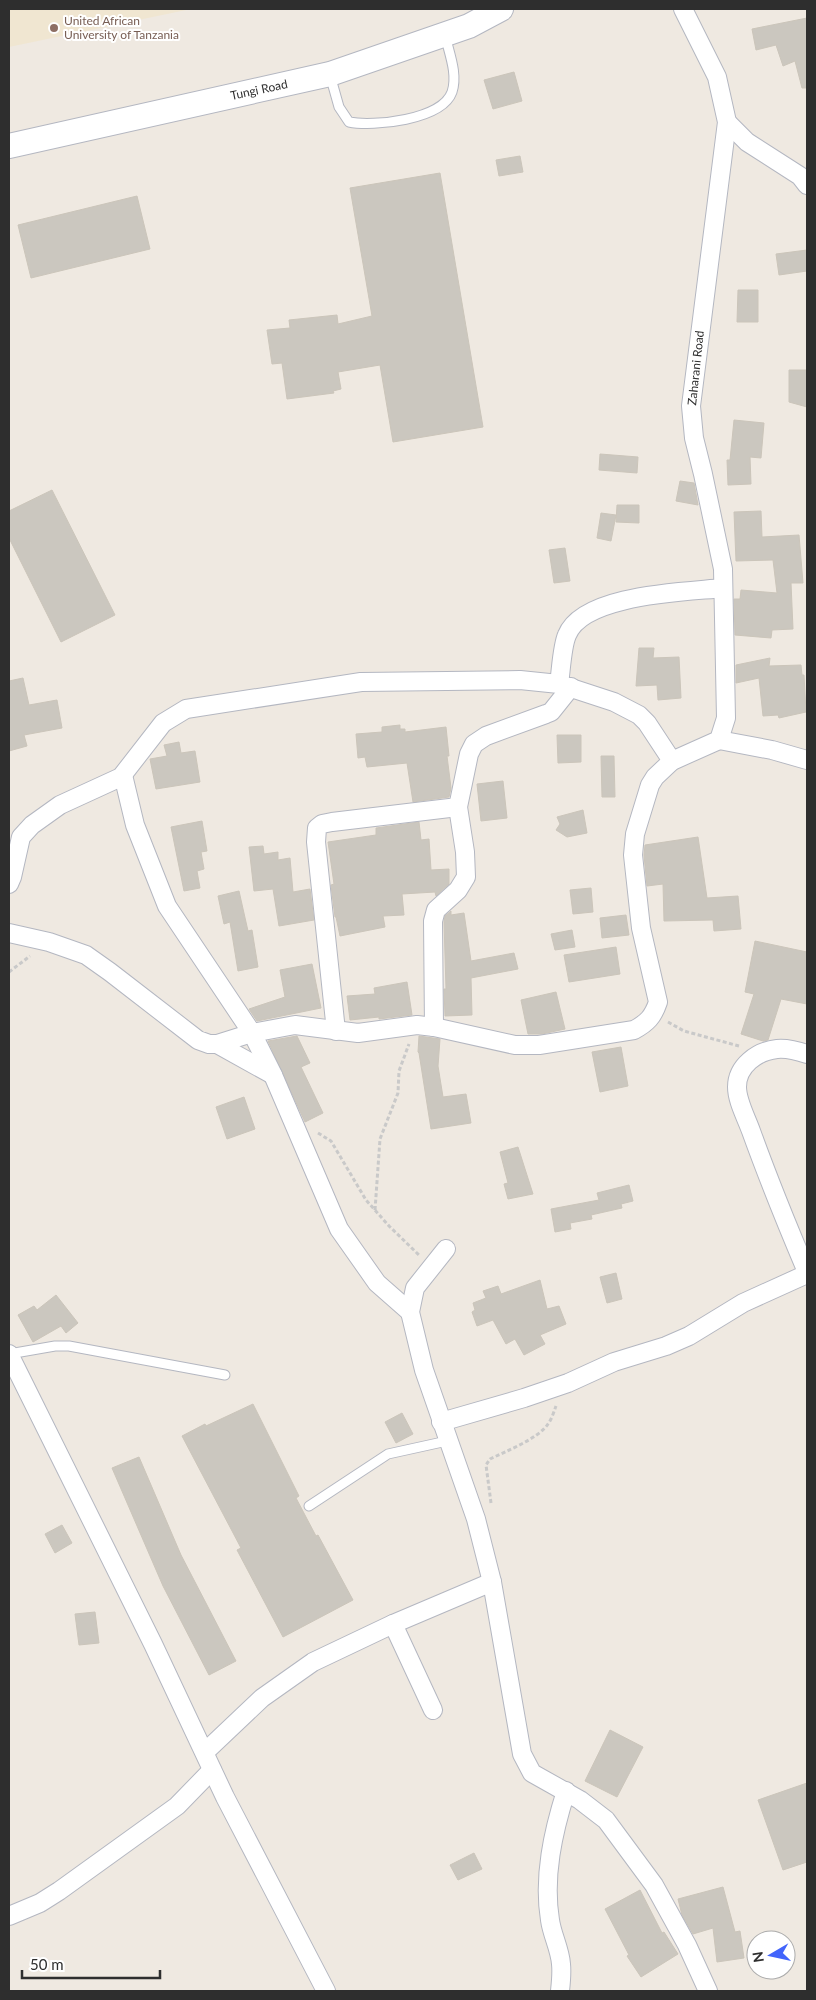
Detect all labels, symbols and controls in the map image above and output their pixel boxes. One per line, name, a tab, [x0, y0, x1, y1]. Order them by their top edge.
place label: United African University of Tanzania	[64, 13, 179, 42]
marker: United African University of Tanzania	[48, 22, 60, 34]
street label: Tungi Road	[229, 76, 289, 103]
street label: Zaharani Road	[684, 330, 707, 406]
north arrow	[746, 1930, 796, 1980]
scale bar	[22, 1948, 160, 1980]
text: N	[748, 1950, 767, 1964]
text: 50 m	[30, 1955, 64, 1973]

